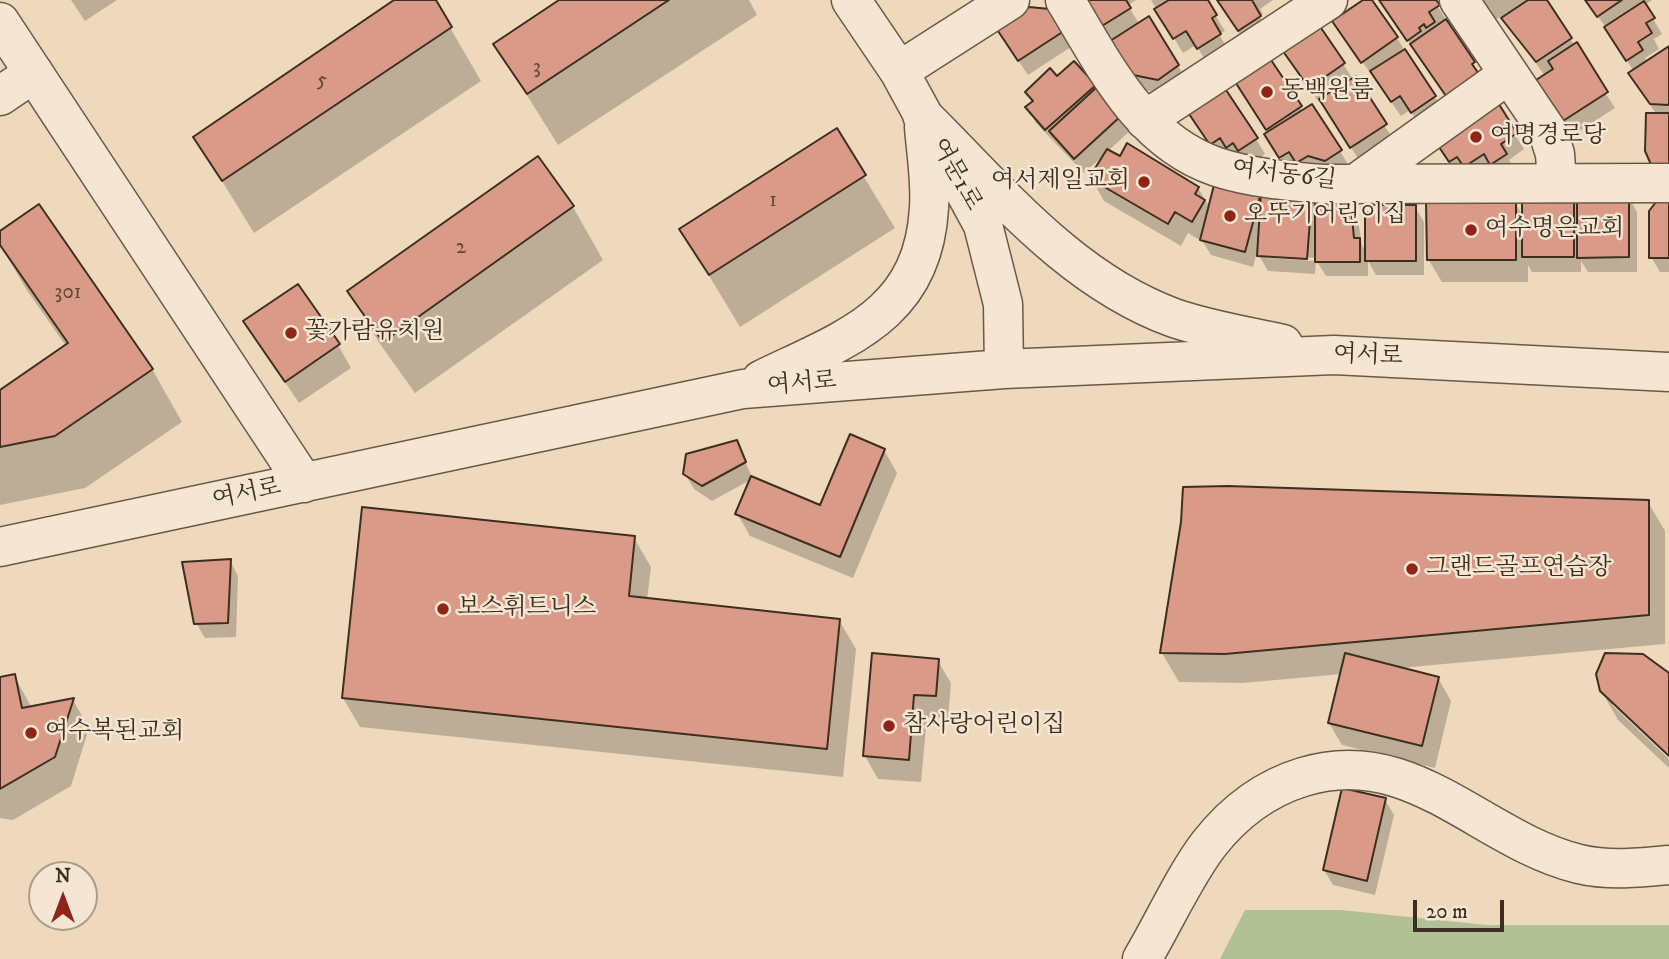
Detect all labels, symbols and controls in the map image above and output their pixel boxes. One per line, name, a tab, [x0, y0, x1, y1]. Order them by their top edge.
house number: 3	[533, 56, 541, 82]
house number: 5	[317, 69, 327, 95]
place label: 동백원룸	[1281, 78, 1374, 106]
marker: 동백원룸	[1259, 84, 1275, 100]
place label: 여명경로당	[1490, 123, 1606, 151]
marker: 여명경로당	[1468, 129, 1484, 145]
street label: 여문1로	[923, 134, 987, 216]
street label: 여서동6길	[1230, 155, 1338, 197]
place label: 여서제일교회	[991, 168, 1130, 196]
marker: 여서제일교회	[1136, 174, 1152, 190]
house number: 1	[769, 189, 777, 215]
place label: 오뚜기어린이집	[1244, 202, 1406, 230]
marker: 오뚜기어린이집	[1222, 208, 1238, 224]
place label: 여수명은교회	[1485, 216, 1624, 244]
marker: 여수명은교회	[1463, 222, 1479, 238]
house number: 2	[456, 236, 466, 262]
house number: 301	[55, 281, 81, 307]
place label: 꽃가람유치원	[305, 319, 444, 347]
marker: 꽃가람유치원	[283, 325, 299, 341]
street label: 여서로	[1333, 341, 1403, 373]
street label: 여서로	[766, 368, 838, 402]
street label: 여서로	[210, 474, 284, 516]
place label: 그랜드골프연습장	[1426, 555, 1611, 583]
marker: 그랜드골프연습장	[1404, 561, 1420, 577]
place label: 보스휘트니스	[457, 595, 596, 623]
marker: 보스휘트니스	[435, 601, 451, 617]
place label: 참사랑어린이집	[903, 712, 1065, 740]
marker: 참사랑어린이집	[881, 718, 897, 734]
place label: 여수복된교회	[45, 719, 184, 747]
marker: 여수복된교회	[23, 725, 39, 741]
north arrow	[28, 861, 98, 931]
text: N	[55, 865, 71, 888]
scale bar	[1417, 886, 1508, 930]
text: 20 m	[1426, 899, 1468, 925]

